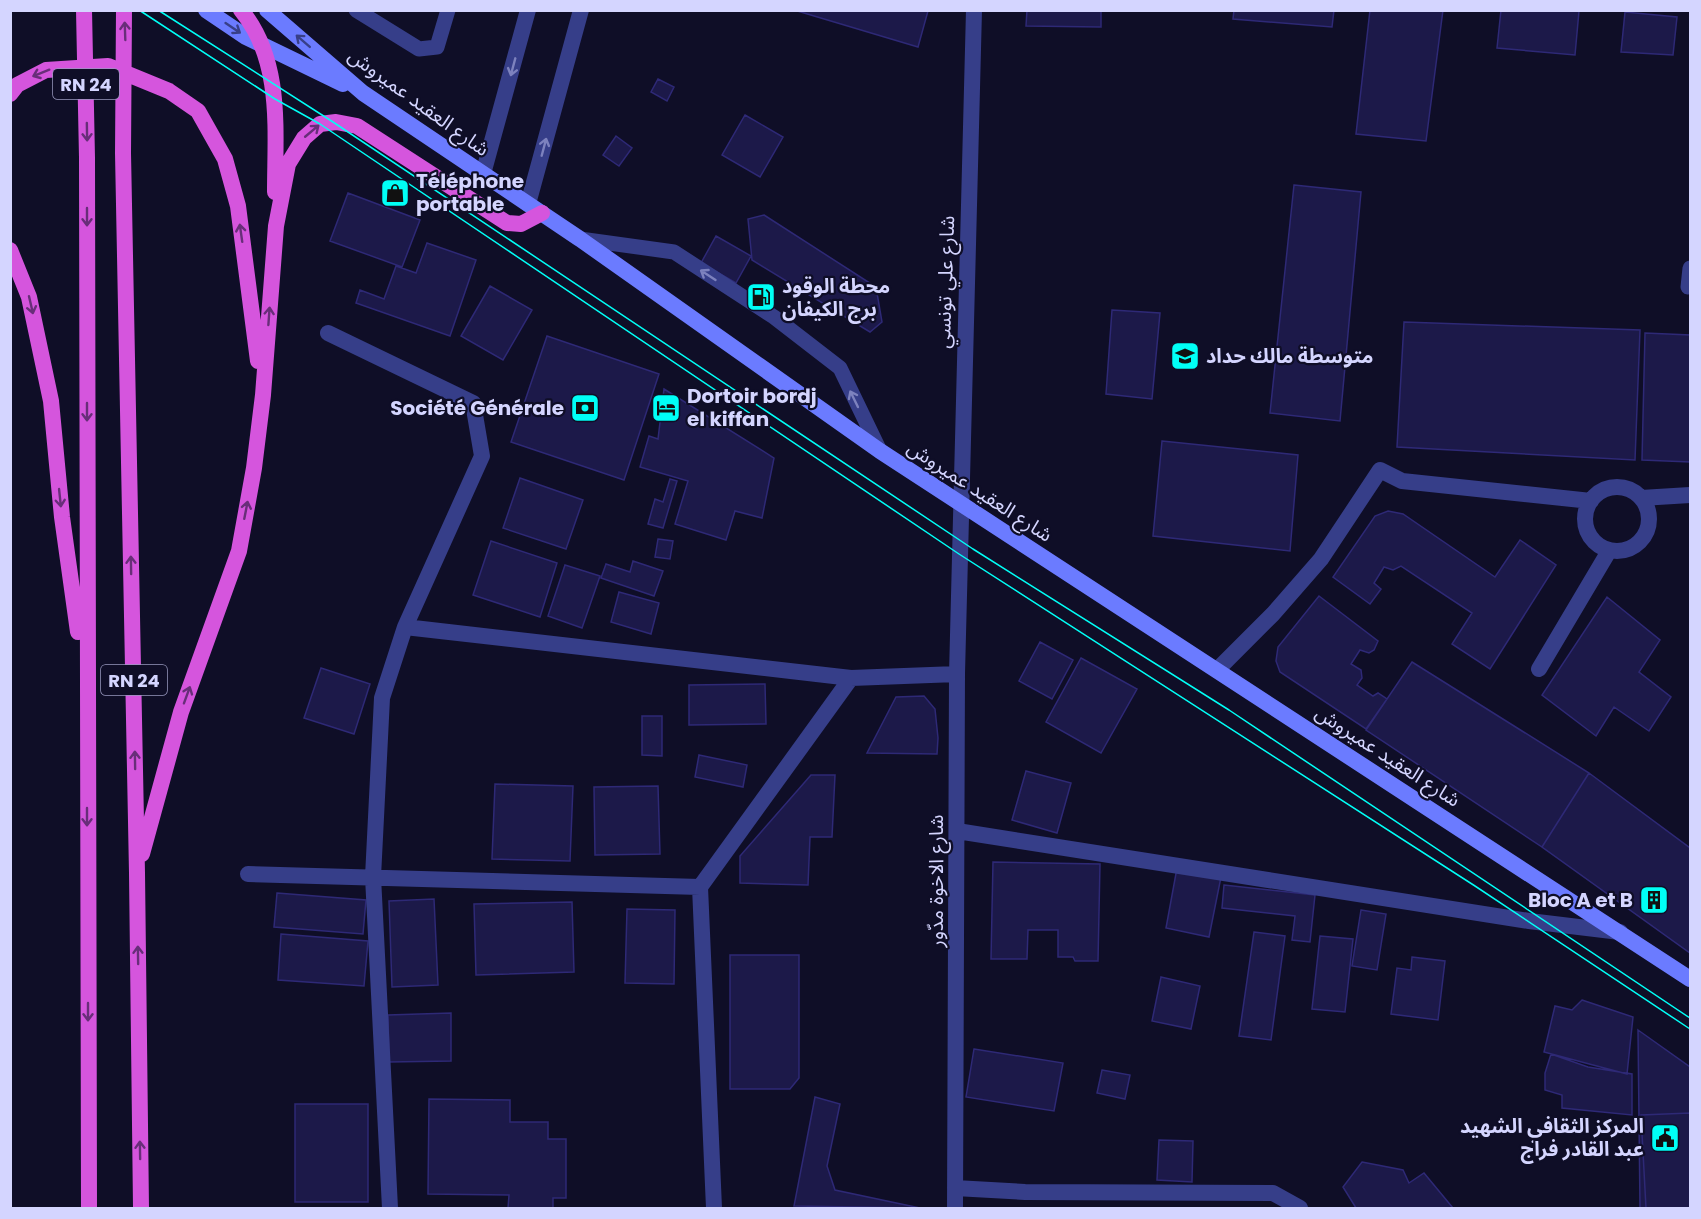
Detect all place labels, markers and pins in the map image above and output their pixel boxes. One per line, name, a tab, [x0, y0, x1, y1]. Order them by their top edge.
place label: Téléphone portable	[416, 167, 524, 218]
shop icon: Téléphone portable	[379, 177, 411, 209]
place label: محطة الوقود برج الكيفان	[782, 272, 890, 324]
fuel station icon: محطة الوقود برج الكيفان	[745, 281, 777, 313]
school or university icon: متوسطة مالك حداد	[1169, 340, 1201, 372]
place label: متوسطة مالك حداد	[1206, 342, 1373, 370]
place label: Dortoir bordj el kiffan	[687, 382, 817, 433]
bank icon: Société Générale	[569, 392, 601, 424]
hotel icon: Dortoir bordj el kiffan	[650, 392, 682, 424]
place label: Société Générale	[390, 394, 564, 422]
building icon: Bloc A et B	[1638, 884, 1670, 916]
place label: Bloc A et B	[1528, 886, 1633, 914]
place label: المركز الثقافي الشهيد عبد القادر فراج	[1460, 1112, 1644, 1164]
public building icon: المركز الثقافي الشهيد عبد القادر فراج	[1649, 1122, 1681, 1154]

